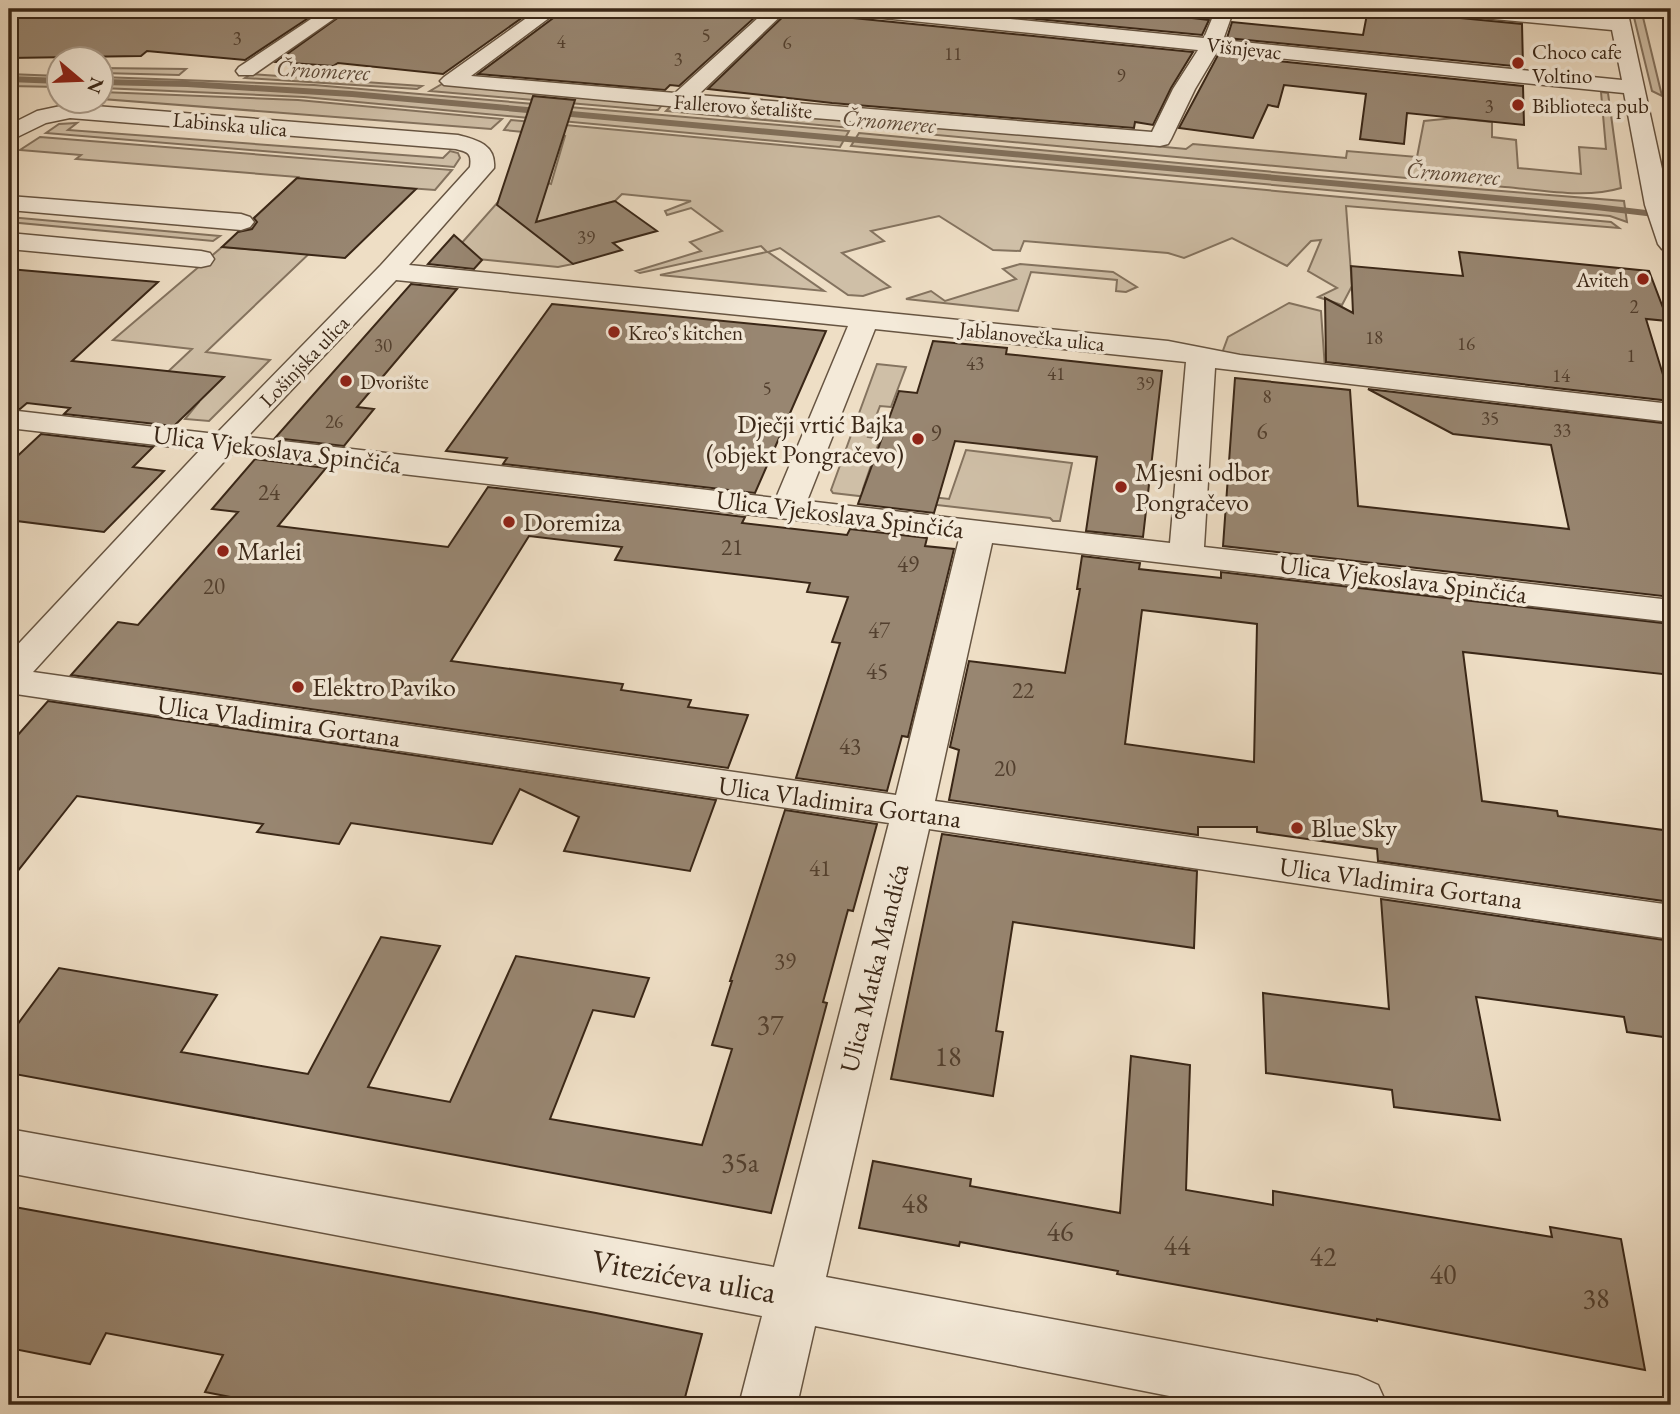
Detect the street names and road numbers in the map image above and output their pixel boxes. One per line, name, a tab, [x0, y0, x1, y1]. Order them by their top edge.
street label: Višnjevac	[1205, 31, 1283, 65]
street label: Fallerovo šetalište	[673, 88, 813, 124]
street label: Labinska ulica	[172, 106, 289, 143]
street label: Lošinjska ulica	[253, 309, 355, 413]
street label: Jablanovečka ulica	[956, 315, 1107, 357]
street label: Ulica Vjekoslava Spinčića	[151, 417, 404, 481]
street label: Ulica Vjekoslava Spinčića	[714, 482, 967, 546]
street label: Ulica Vjekoslava Spinčića	[1277, 547, 1530, 611]
street label: Ulica Vladimira Gortana	[155, 687, 403, 755]
street label: Ulica Vladimira Gortana	[716, 768, 964, 836]
street label: Ulica Vladimira Gortana	[1277, 849, 1525, 917]
street label: Ulica Matka Mandića	[832, 860, 917, 1076]
street label: Vitezićeva ulica	[589, 1239, 780, 1313]

